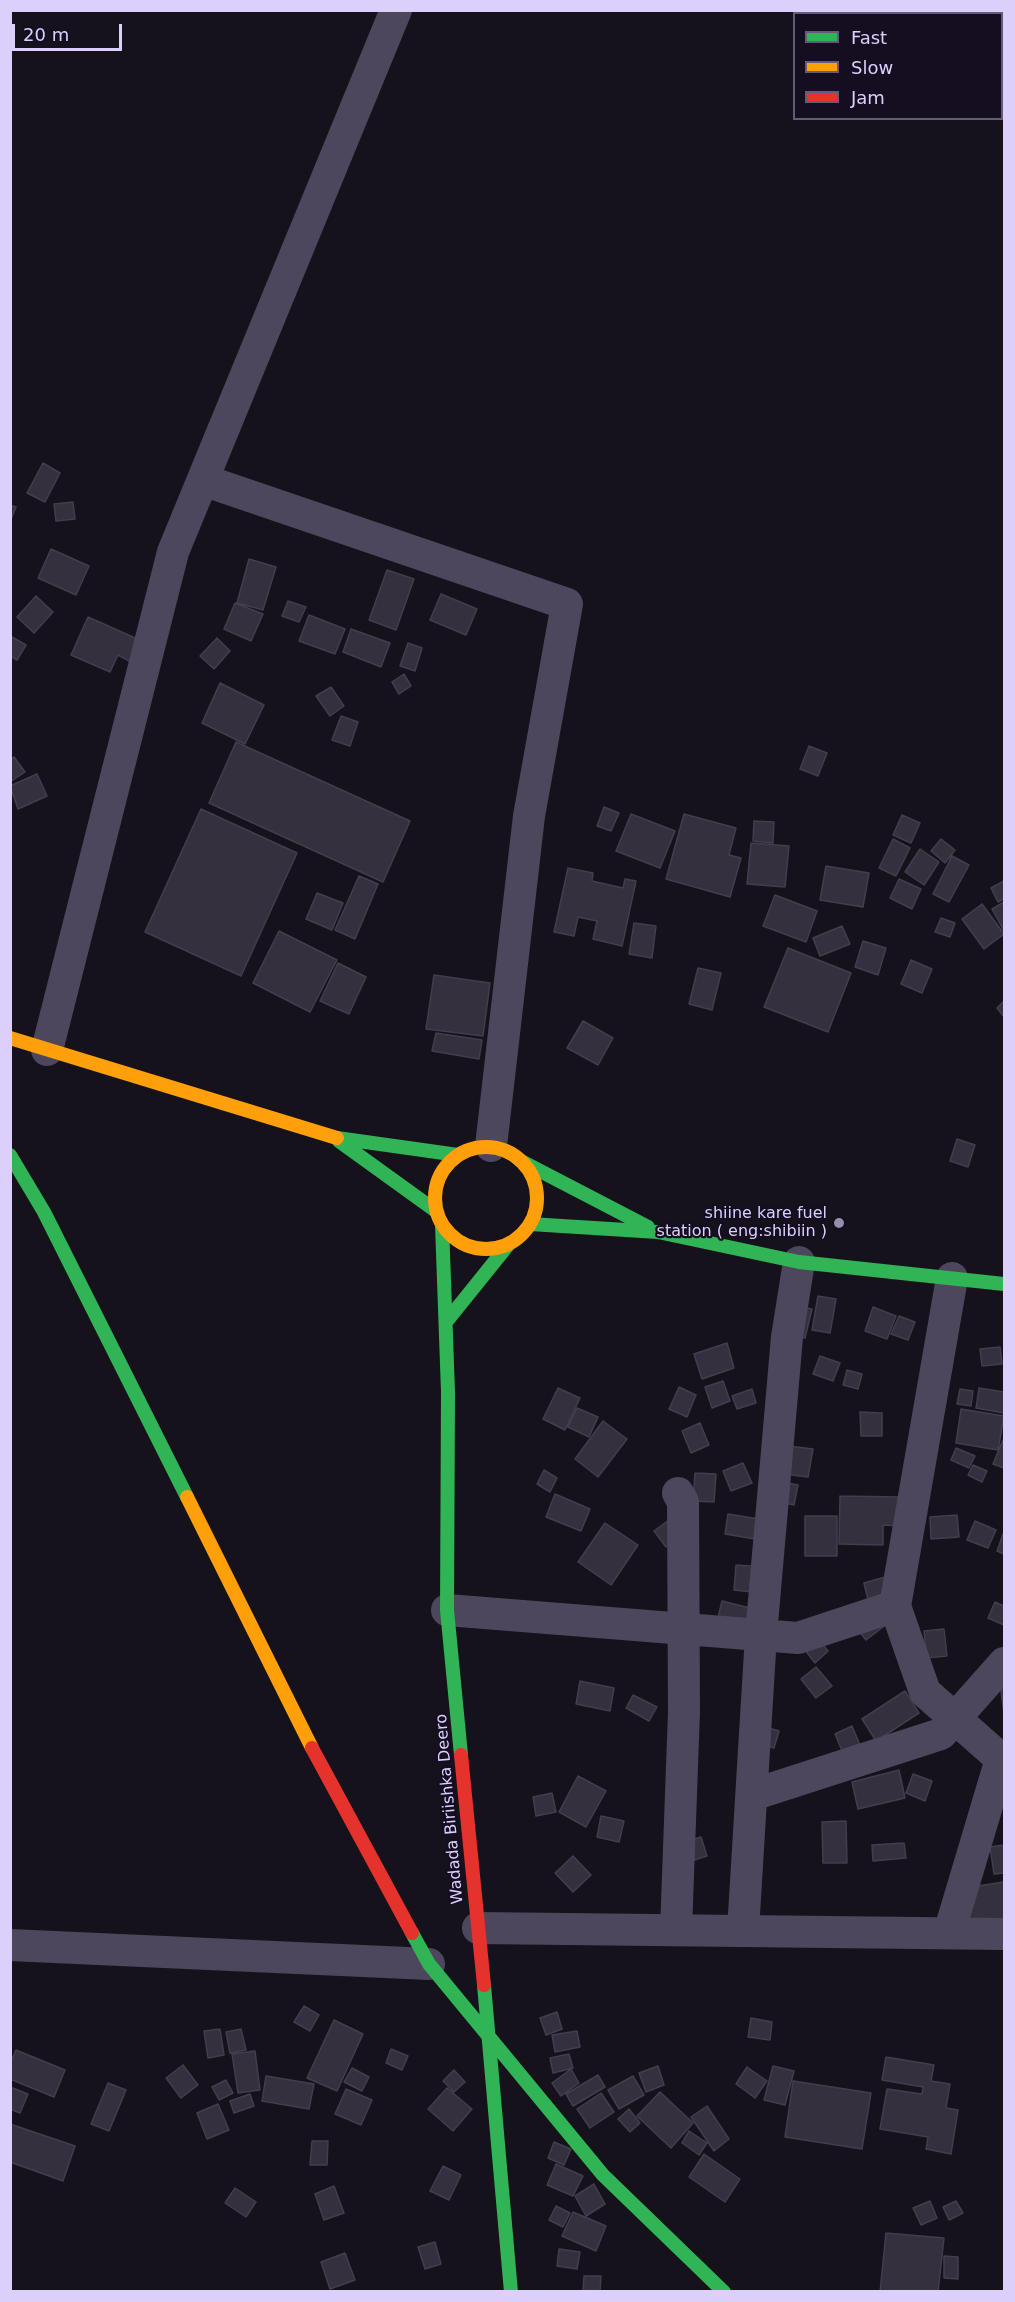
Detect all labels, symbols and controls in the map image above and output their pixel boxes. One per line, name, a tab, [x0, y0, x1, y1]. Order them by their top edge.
scale bar	[15, 12, 124, 50]
legend	[793, 12, 1003, 120]
text: 20 m	[23, 24, 69, 45]
text: Fast	[851, 27, 887, 48]
text: Slow	[851, 57, 893, 78]
text: Jam	[851, 87, 885, 108]
place label: shiine kare fuel station ( eng:shibiin )	[657, 1204, 827, 1242]
marker: shiine kare fuel station ( eng:shibiin )	[832, 1216, 846, 1230]
street label: Wadada Biriishka Deero	[432, 1713, 468, 1905]

